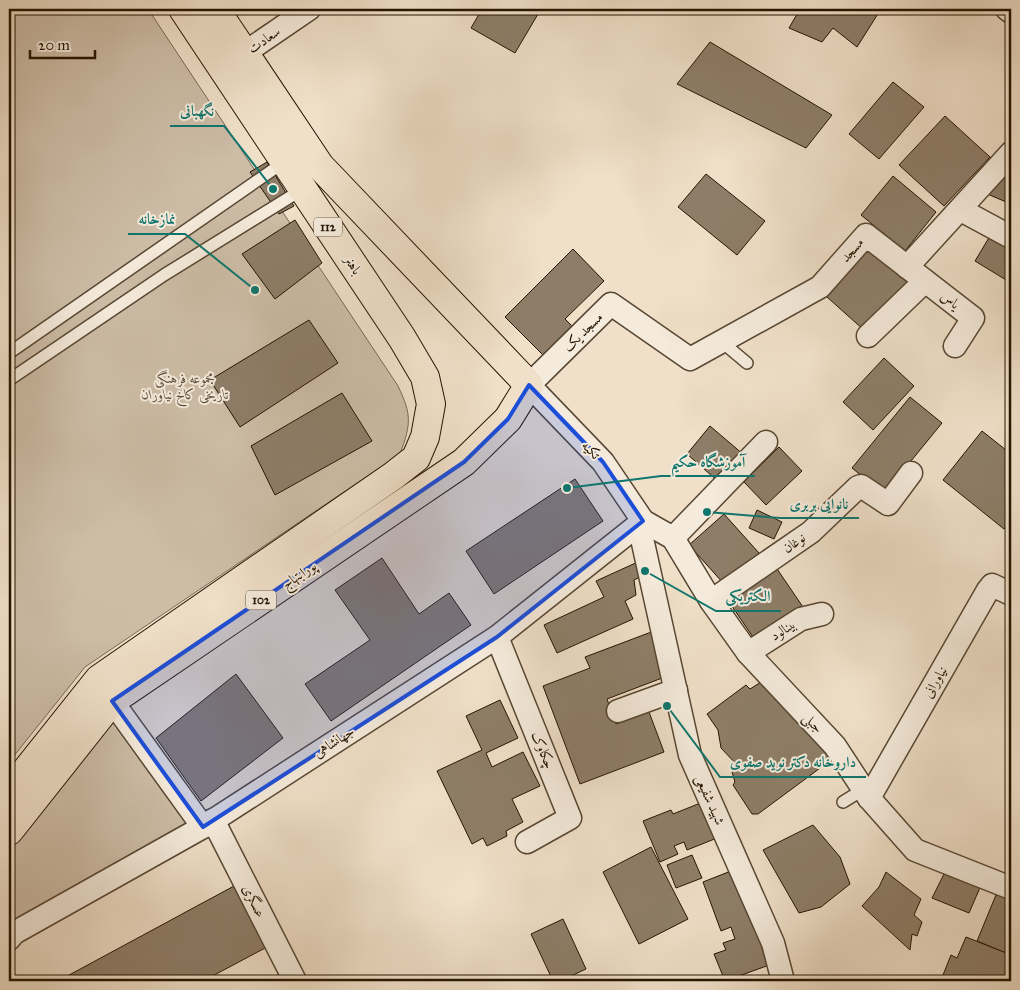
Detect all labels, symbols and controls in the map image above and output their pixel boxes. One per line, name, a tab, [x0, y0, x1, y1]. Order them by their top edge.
street label: سعادت	[245, 23, 283, 57]
scale bar	[30, 28, 95, 60]
text: 20 m	[38, 36, 70, 54]
callout: نگهبانی	[170, 96, 224, 126]
text: نگهبانی	[179, 102, 214, 120]
callout: نمازخانه	[128, 204, 185, 234]
text: نمازخانه	[138, 210, 176, 228]
road number: 112	[314, 218, 342, 236]
street label: مسجد	[837, 234, 867, 266]
street label: باهنر	[339, 250, 366, 278]
street label: یاس	[937, 287, 964, 314]
street label: مسجد یک	[560, 309, 606, 355]
park label: مجموعه فرهنگی تاریخی کاخ نیاوران	[141, 370, 229, 407]
street label: تکیه	[578, 437, 604, 463]
callout: آموزشگاه حکیم	[661, 446, 755, 476]
text: آموزشگاه حکیم	[671, 452, 747, 477]
callout: نانوایی بربری	[780, 488, 859, 518]
text: نانوایی بربری	[790, 495, 849, 514]
street label: نوغان	[779, 529, 809, 557]
street label: پورابتهاج	[278, 557, 323, 596]
callout: الکتریکی	[716, 581, 781, 611]
text: الکتریکی	[726, 587, 770, 606]
road number: 102	[246, 590, 276, 610]
street label: بینالود	[767, 616, 799, 644]
street label: نیاورانی	[919, 663, 951, 701]
street label: جبلی	[799, 709, 827, 737]
street label: جهانشاهی	[310, 723, 358, 761]
street label: چکاوک	[527, 729, 558, 772]
callout: داروخانه دکتر نوید صفوی	[720, 747, 866, 777]
text: داروخانه دکتر نوید صفوی	[730, 753, 856, 771]
street label: شهید شفیعی	[690, 772, 729, 828]
street label: عسگری	[238, 882, 269, 921]

